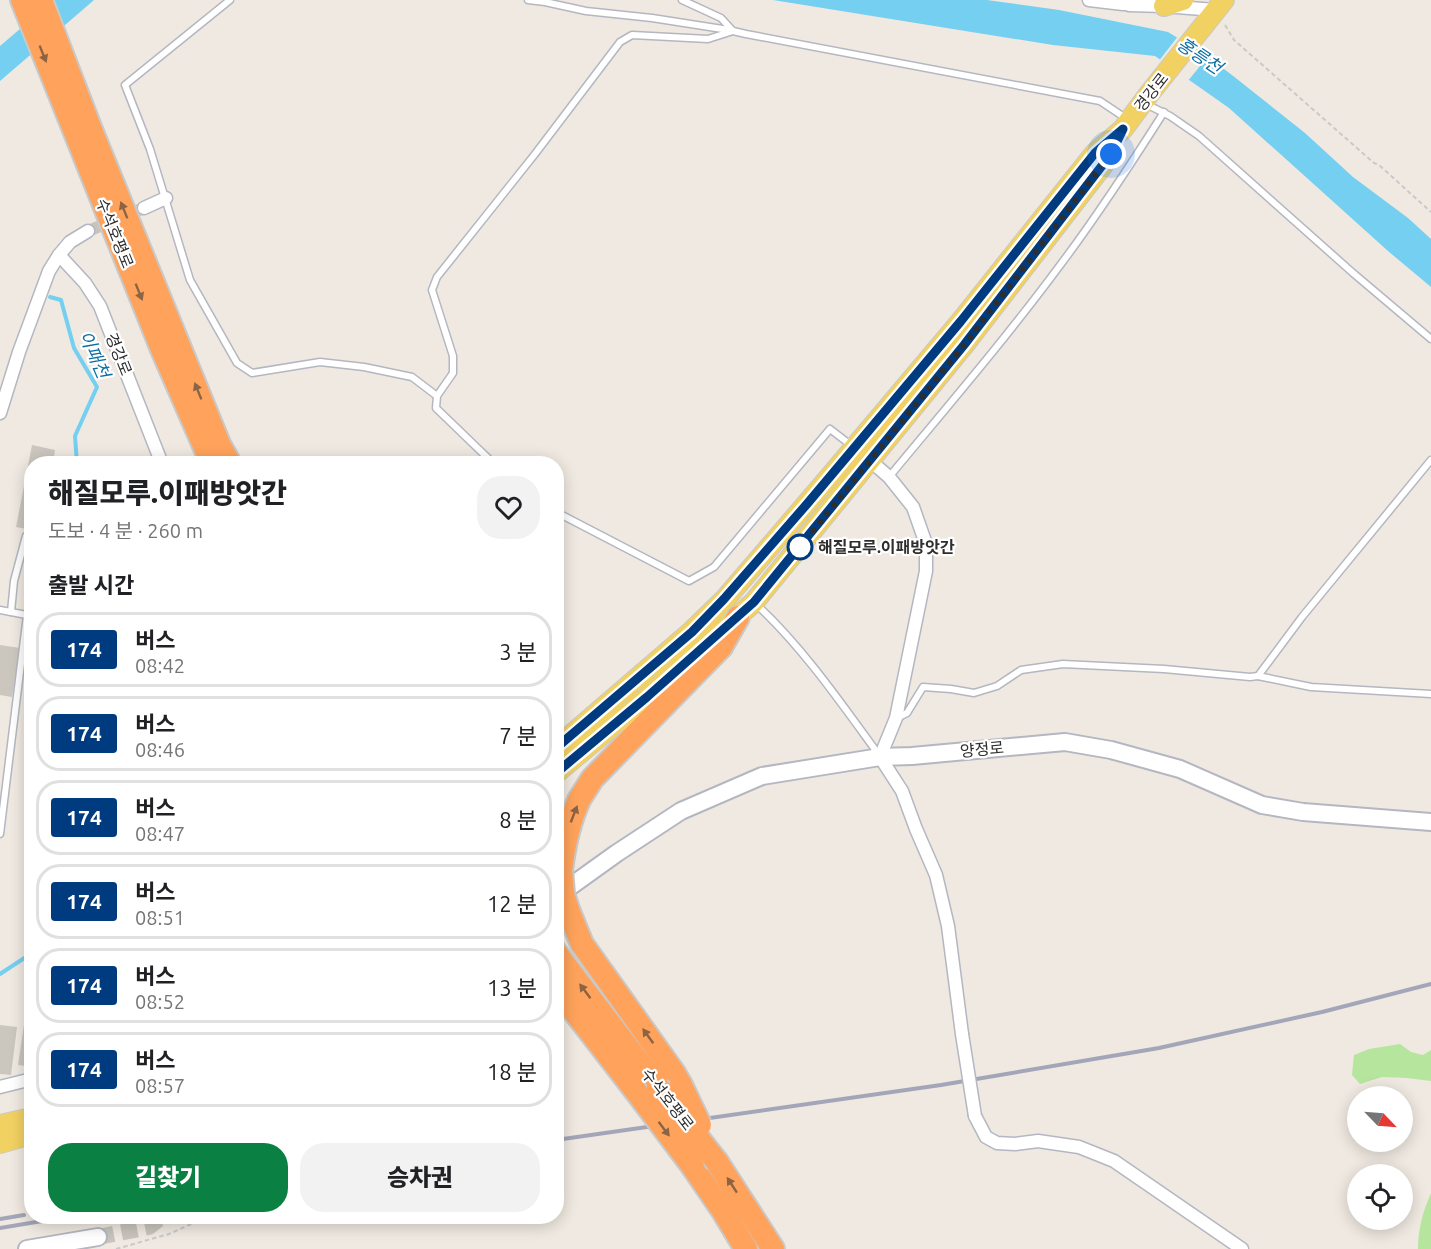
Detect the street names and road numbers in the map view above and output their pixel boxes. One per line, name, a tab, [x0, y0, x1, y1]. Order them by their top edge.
street label: 경강로	[1130, 69, 1172, 115]
street label: 수석호평로	[93, 196, 137, 271]
street label: 경강로	[102, 330, 136, 378]
street label: 양정로	[959, 738, 1005, 760]
street label: 수석호평로	[638, 1064, 698, 1134]

